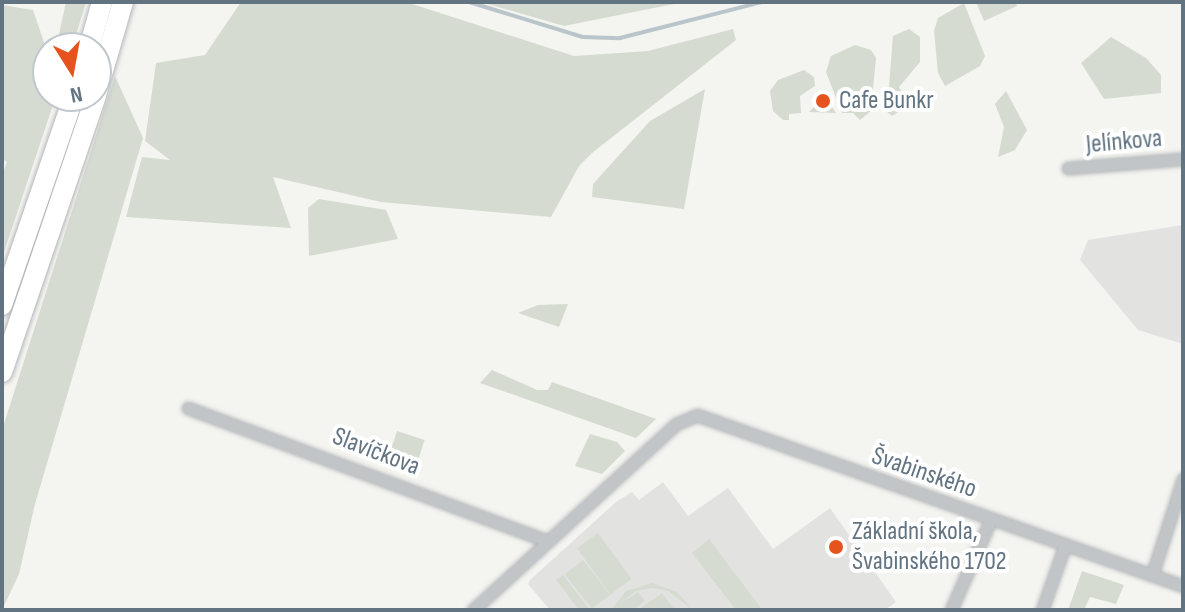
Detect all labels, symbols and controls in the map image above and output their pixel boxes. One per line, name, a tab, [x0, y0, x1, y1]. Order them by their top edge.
north arrow	[32, 32, 112, 112]
text: N	[68, 80, 85, 108]
place label: Cafe Bunkr	[839, 85, 934, 117]
marker: Cafe Bunkr	[814, 92, 832, 110]
street label: Jelínkova	[1085, 123, 1163, 161]
street label: Slavíčkova	[328, 421, 424, 483]
street label: Švabinského	[868, 441, 980, 505]
place label: Základní škola, Švabinského 1702	[852, 516, 1007, 578]
marker: Základní škola, Švabinského 1702	[827, 538, 845, 556]

